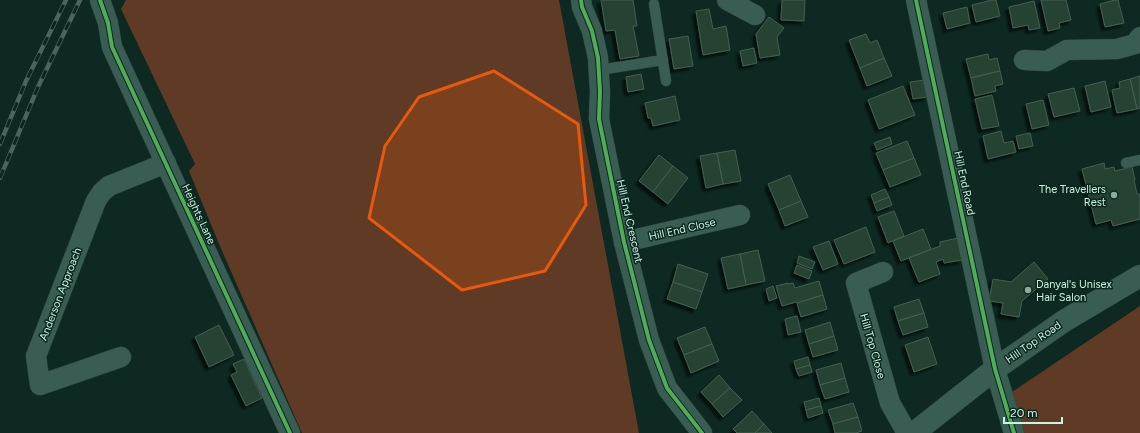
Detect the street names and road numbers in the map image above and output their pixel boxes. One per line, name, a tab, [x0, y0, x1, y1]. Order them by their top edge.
street label: Hill End Road	[951, 150, 978, 216]
street label: Hill End Crescent	[614, 178, 645, 264]
street label: Heights Lane	[179, 182, 218, 246]
street label: Hill End Close	[647, 216, 717, 243]
street label: Anderson Approach	[37, 246, 84, 342]
street label: Hill Top Close	[857, 312, 888, 380]
street label: Hill Top Road	[1003, 319, 1064, 366]

